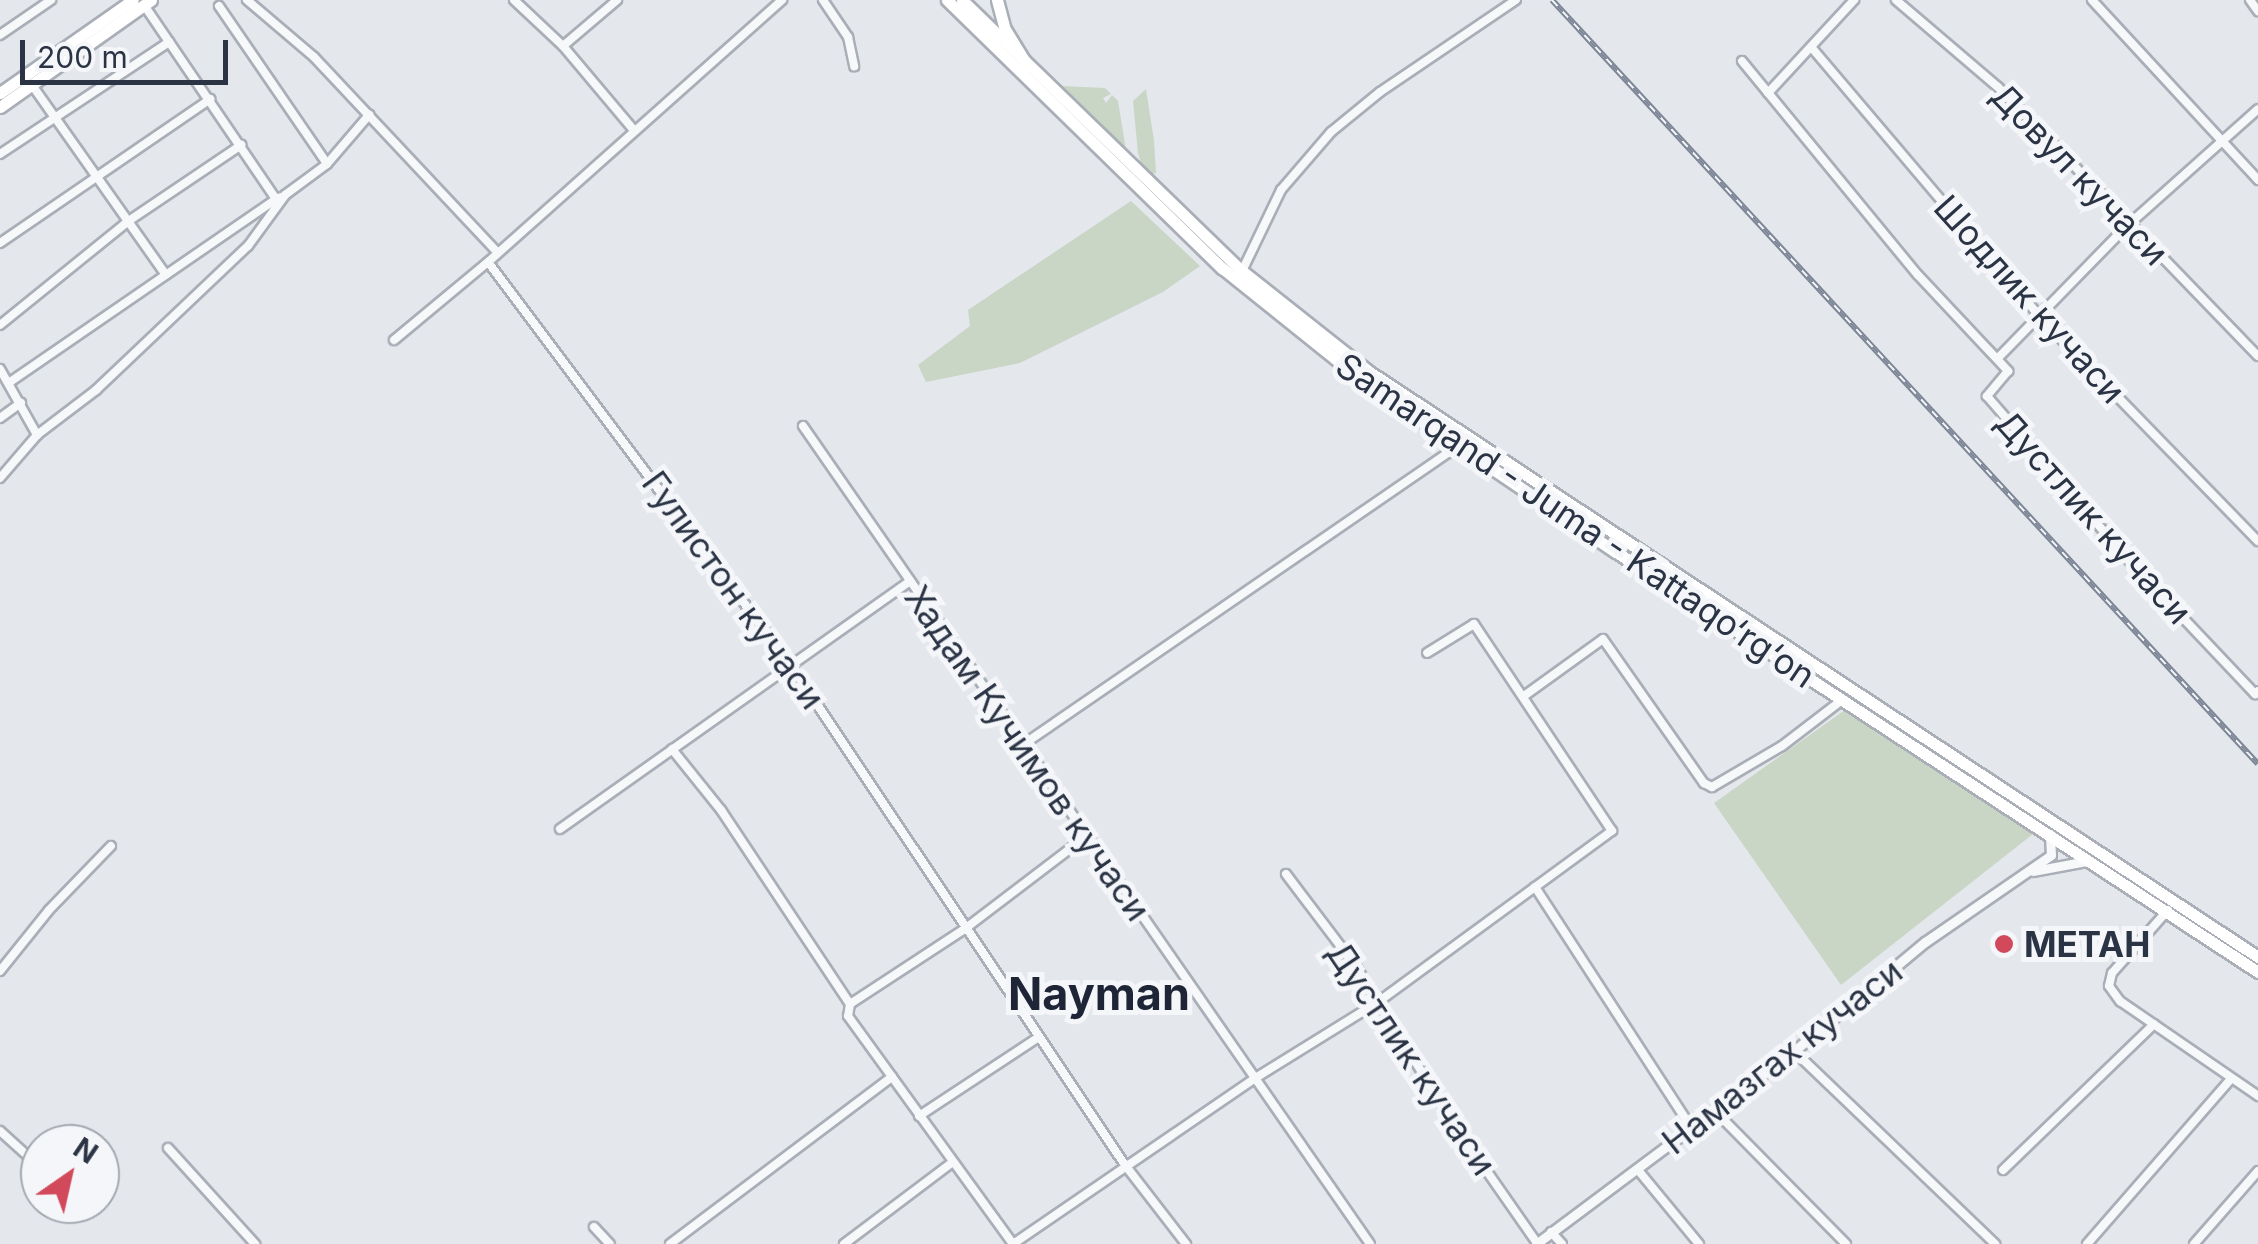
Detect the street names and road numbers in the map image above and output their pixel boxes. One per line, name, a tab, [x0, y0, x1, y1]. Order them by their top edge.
street label: Довул кучаси	[1983, 74, 2177, 274]
street label: Шодлик кучаси	[1926, 186, 2134, 412]
street label: Samarqand - Juma - Kattaqo‘rg‘on	[1329, 344, 1823, 696]
street label: Дустлик кучаси	[1987, 402, 2201, 632]
street label: Гулистон кучаси	[634, 463, 834, 717]
street label: Хадам Кучимов кучаси	[896, 577, 1160, 929]
street label: Дустлик кучаси	[1318, 933, 1506, 1183]
street label: Намазгах кучаси	[1654, 949, 1910, 1163]

